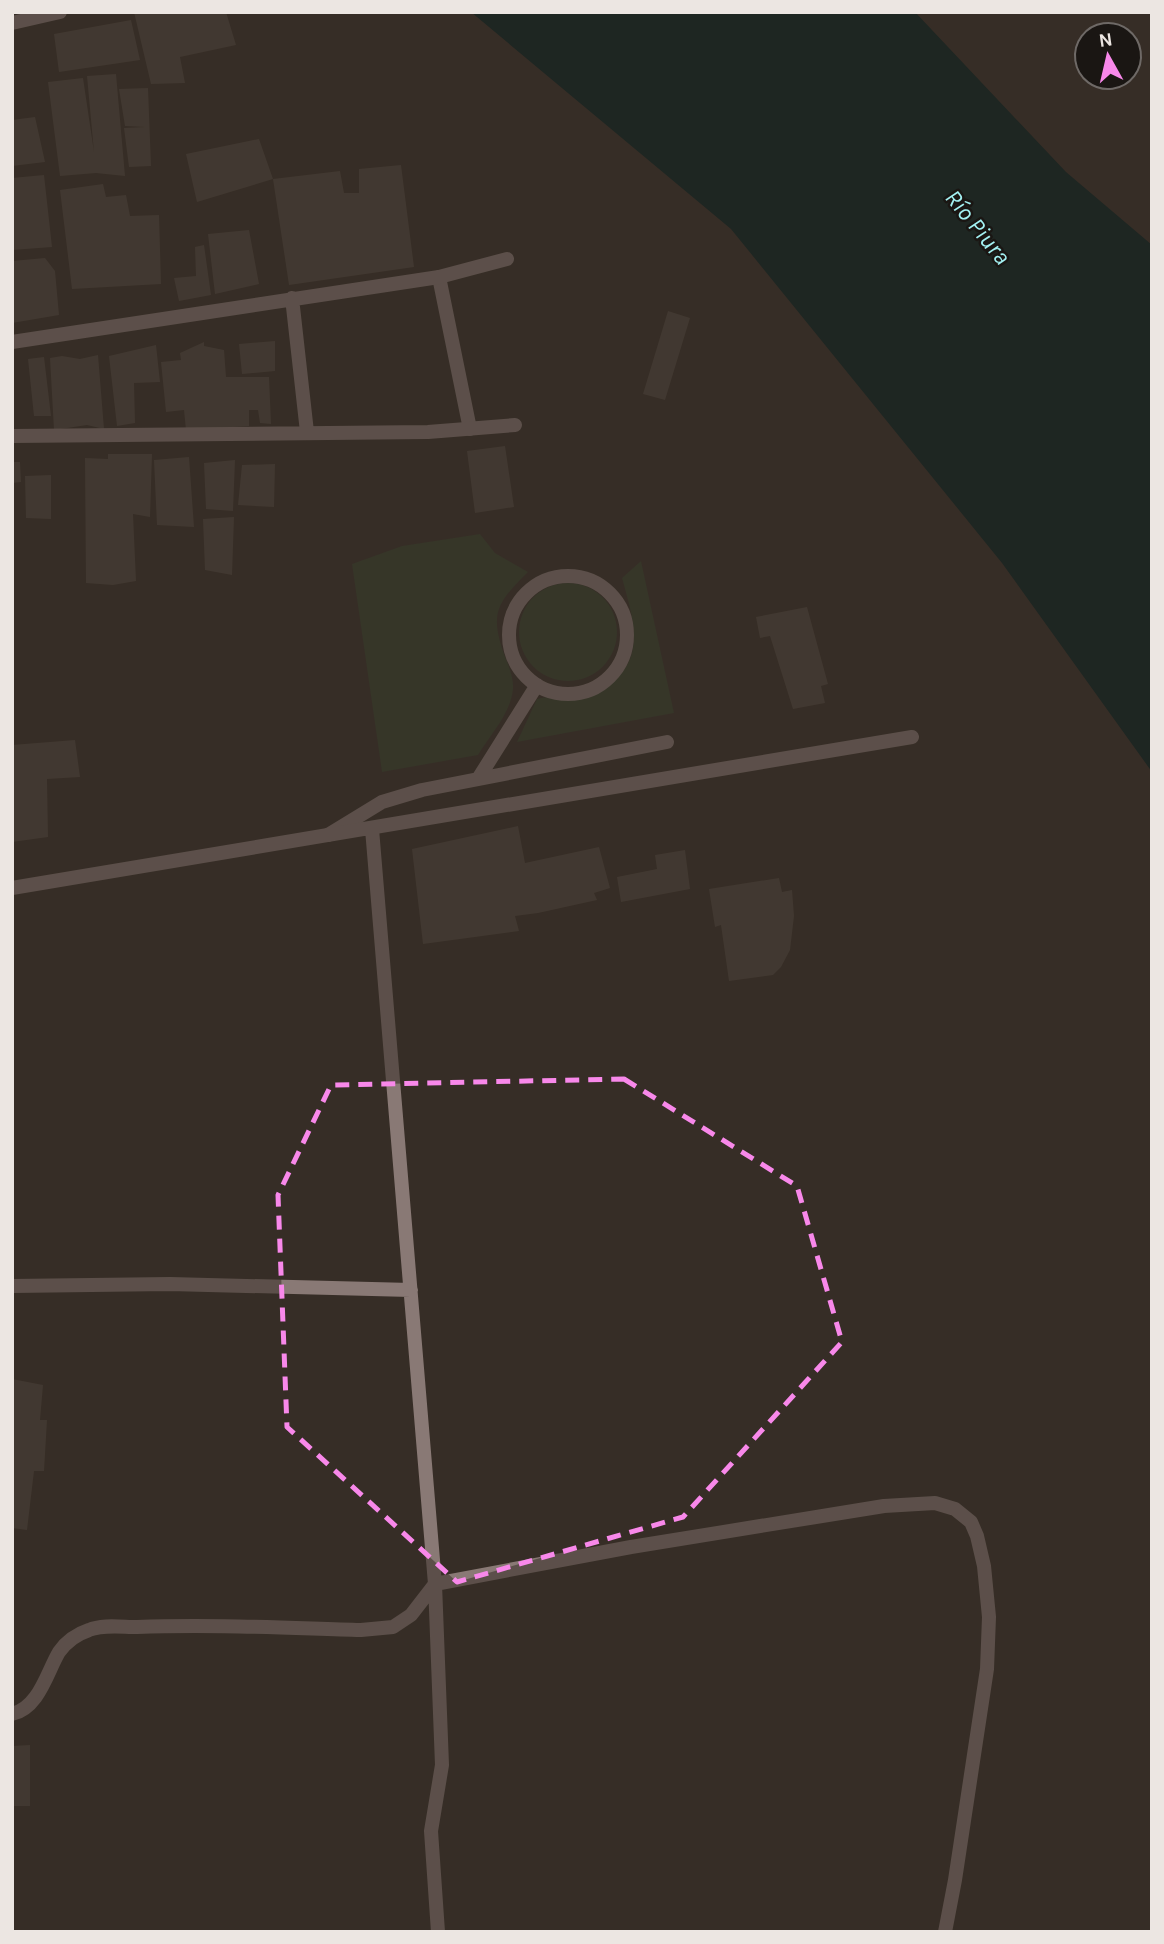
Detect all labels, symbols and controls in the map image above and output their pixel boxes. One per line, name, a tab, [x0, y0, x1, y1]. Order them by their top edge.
north arrow	[1073, 21, 1143, 91]
text: N	[1097, 28, 1114, 52]
water label: Río Piura	[939, 184, 1017, 270]

